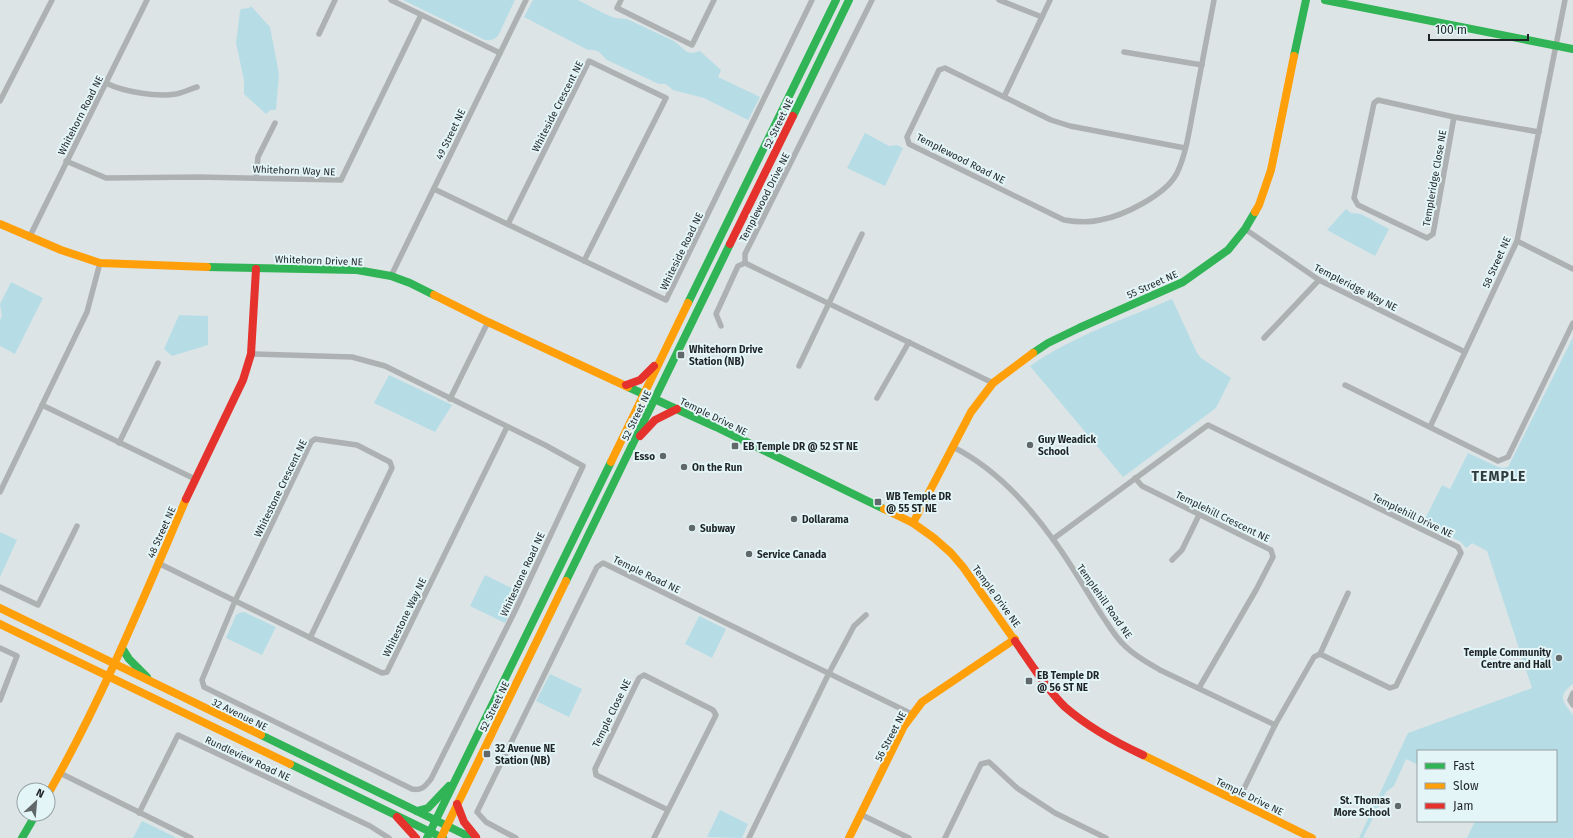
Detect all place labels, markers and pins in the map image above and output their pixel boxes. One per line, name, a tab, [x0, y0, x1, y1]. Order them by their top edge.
place label: Whitehorn Drive Station (NB)	[689, 344, 763, 368]
marker: Whitehorn Drive Station (NB)	[676, 350, 686, 360]
place label: Guy Weadick School	[1038, 434, 1097, 458]
marker: Guy Weadick School	[1025, 440, 1035, 450]
marker: EB Temple DR @ 52 ST NE	[730, 441, 740, 451]
place label: EB Temple DR @ 52 ST NE	[743, 441, 858, 453]
place label: Esso	[634, 451, 655, 463]
marker: Esso	[658, 451, 668, 461]
marker: On the Run	[679, 462, 689, 472]
place label: On the Run	[692, 462, 742, 474]
place label: WB Temple DR @ 55 ST NE	[886, 491, 952, 515]
marker: WB Temple DR @ 55 ST NE	[873, 497, 883, 507]
marker: Dollarama	[789, 514, 799, 524]
place label: Dollarama	[802, 514, 849, 526]
marker: Subway	[687, 523, 697, 533]
place label: Subway	[700, 523, 736, 535]
marker: Service Canada	[744, 549, 754, 559]
place label: Service Canada	[757, 549, 827, 561]
place label: Temple Community Centre and Hall	[1464, 647, 1552, 671]
marker: Temple Community Centre and Hall	[1554, 653, 1564, 663]
place label: EB Temple DR @ 56 ST NE	[1037, 670, 1100, 694]
marker: EB Temple DR @ 56 ST NE	[1024, 676, 1034, 686]
place label: 32 Avenue NE Station (NB)	[494, 743, 555, 767]
marker: 32 Avenue NE Station (NB)	[482, 749, 492, 759]
place label: St. Thomas More School	[1334, 795, 1390, 819]
marker: St. Thomas More School	[1393, 801, 1403, 811]

